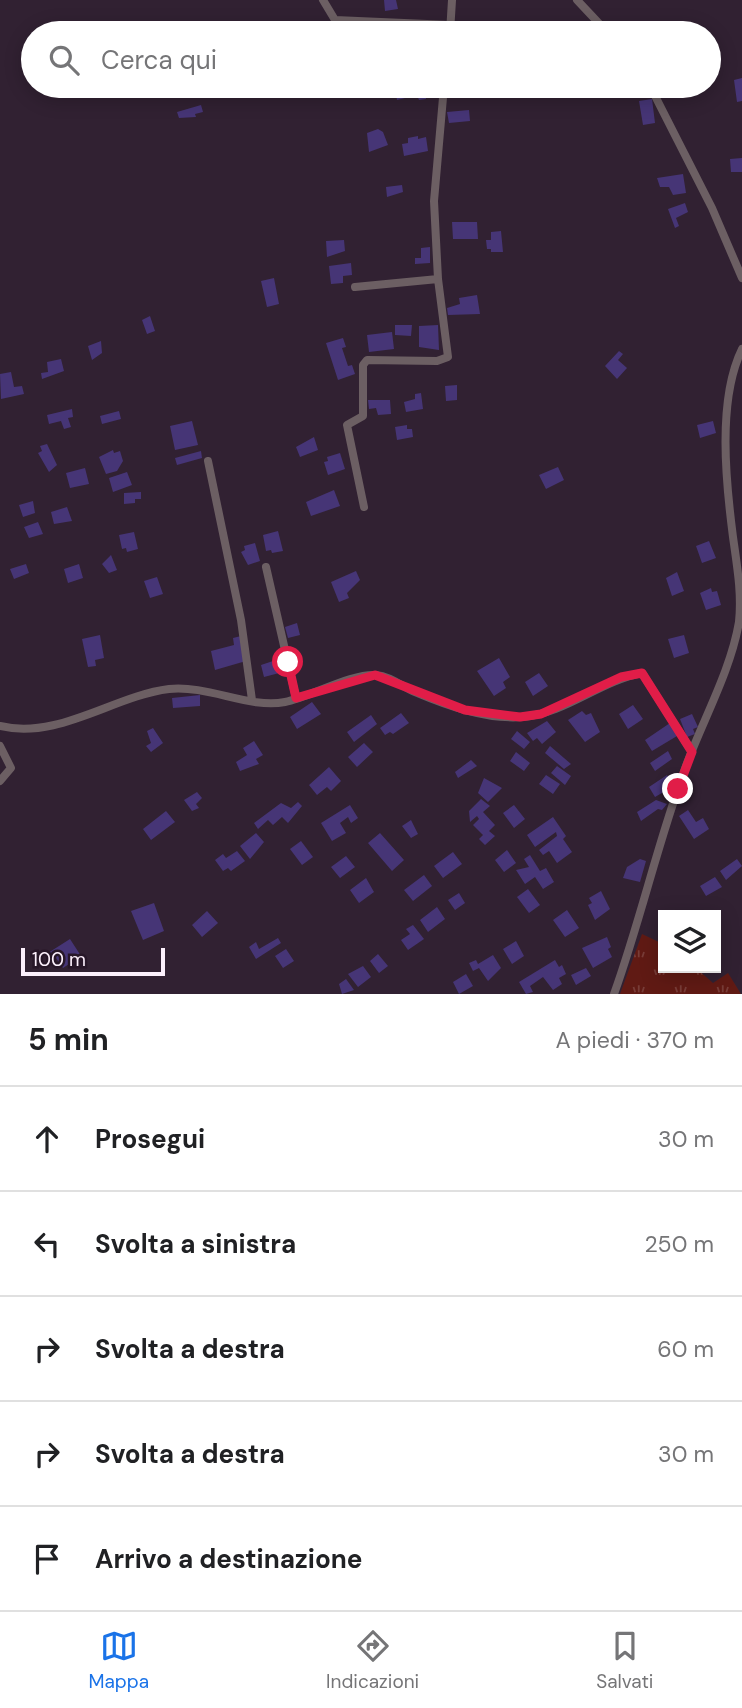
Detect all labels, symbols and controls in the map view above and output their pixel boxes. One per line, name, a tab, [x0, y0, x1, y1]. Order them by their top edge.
search box	[21, 21, 721, 98]
icon: search	[45, 41, 83, 79]
text: Cerca qui	[101, 43, 217, 77]
route start	[272, 646, 303, 677]
route end	[662, 773, 693, 804]
map controls	[658, 910, 721, 973]
button: layers	[658, 910, 721, 973]
scale bar	[21, 945, 164, 977]
text: 100 m	[32, 947, 86, 972]
text: 5 min	[28, 1020, 109, 1059]
text: A piedi · 370 m	[555, 1025, 714, 1055]
icon: ahead	[28, 1120, 66, 1158]
text: Prosegui	[95, 1122, 205, 1156]
text: 30 m	[658, 1124, 714, 1154]
icon: left	[28, 1225, 66, 1263]
text: Svolta a sinistra	[95, 1227, 296, 1261]
text: 250 m	[644, 1229, 714, 1259]
icon: right	[28, 1330, 66, 1368]
text: Svolta a destra	[95, 1332, 285, 1366]
text: 60 m	[657, 1334, 714, 1364]
icon: right	[28, 1435, 66, 1473]
text: Svolta a destra	[95, 1437, 285, 1471]
text: 30 m	[658, 1439, 714, 1469]
icon: arrive	[28, 1540, 66, 1578]
text: Arrivo a destinazione	[95, 1542, 362, 1576]
tab: Mappa	[89, 1627, 149, 1694]
tab: Indicazioni	[326, 1627, 419, 1694]
tab: Salvati	[596, 1627, 653, 1694]

